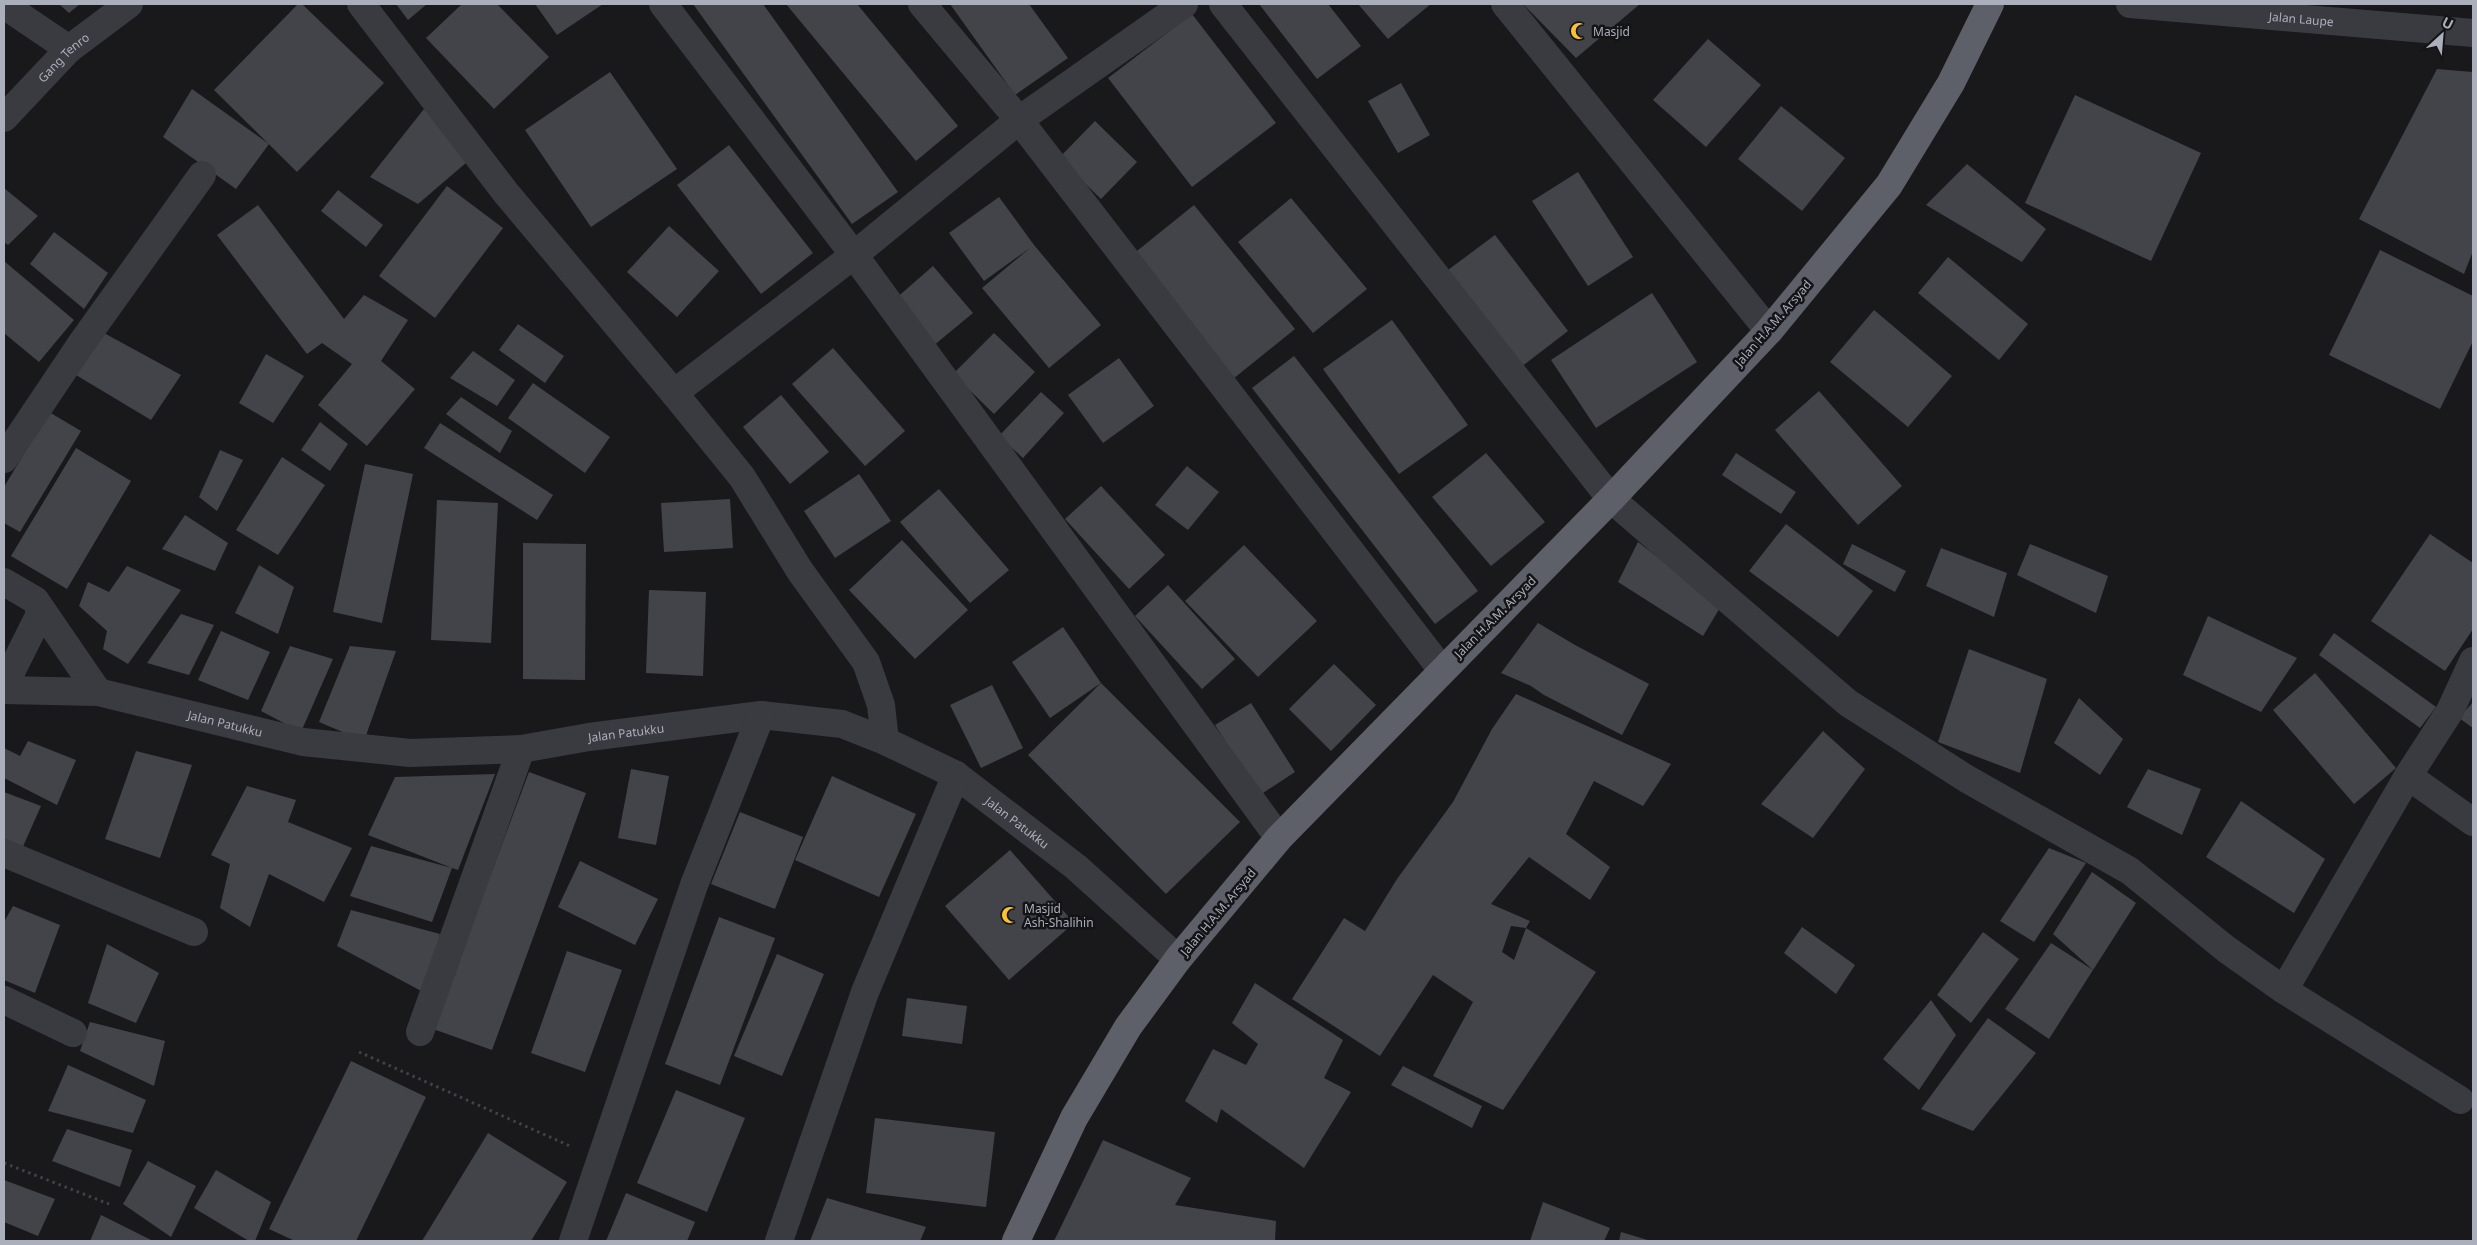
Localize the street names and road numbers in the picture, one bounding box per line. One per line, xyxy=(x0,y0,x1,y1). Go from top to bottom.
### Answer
street label: Jalan Laupe xyxy=(2267,7,2335,30)
street label: Gang Tenro xyxy=(34,28,92,86)
street label: Jalan H.A.M. Arsyad xyxy=(1730,276,1815,371)
street label: Jalan H.A.M. Arsyad xyxy=(1450,572,1540,662)
street label: Jalan Patukku xyxy=(185,705,264,740)
street label: Jalan Patukku xyxy=(586,719,665,746)
street label: Jalan Patukku xyxy=(981,791,1053,852)
street label: Jalan H.A.M. Arsyad xyxy=(1176,865,1260,960)

